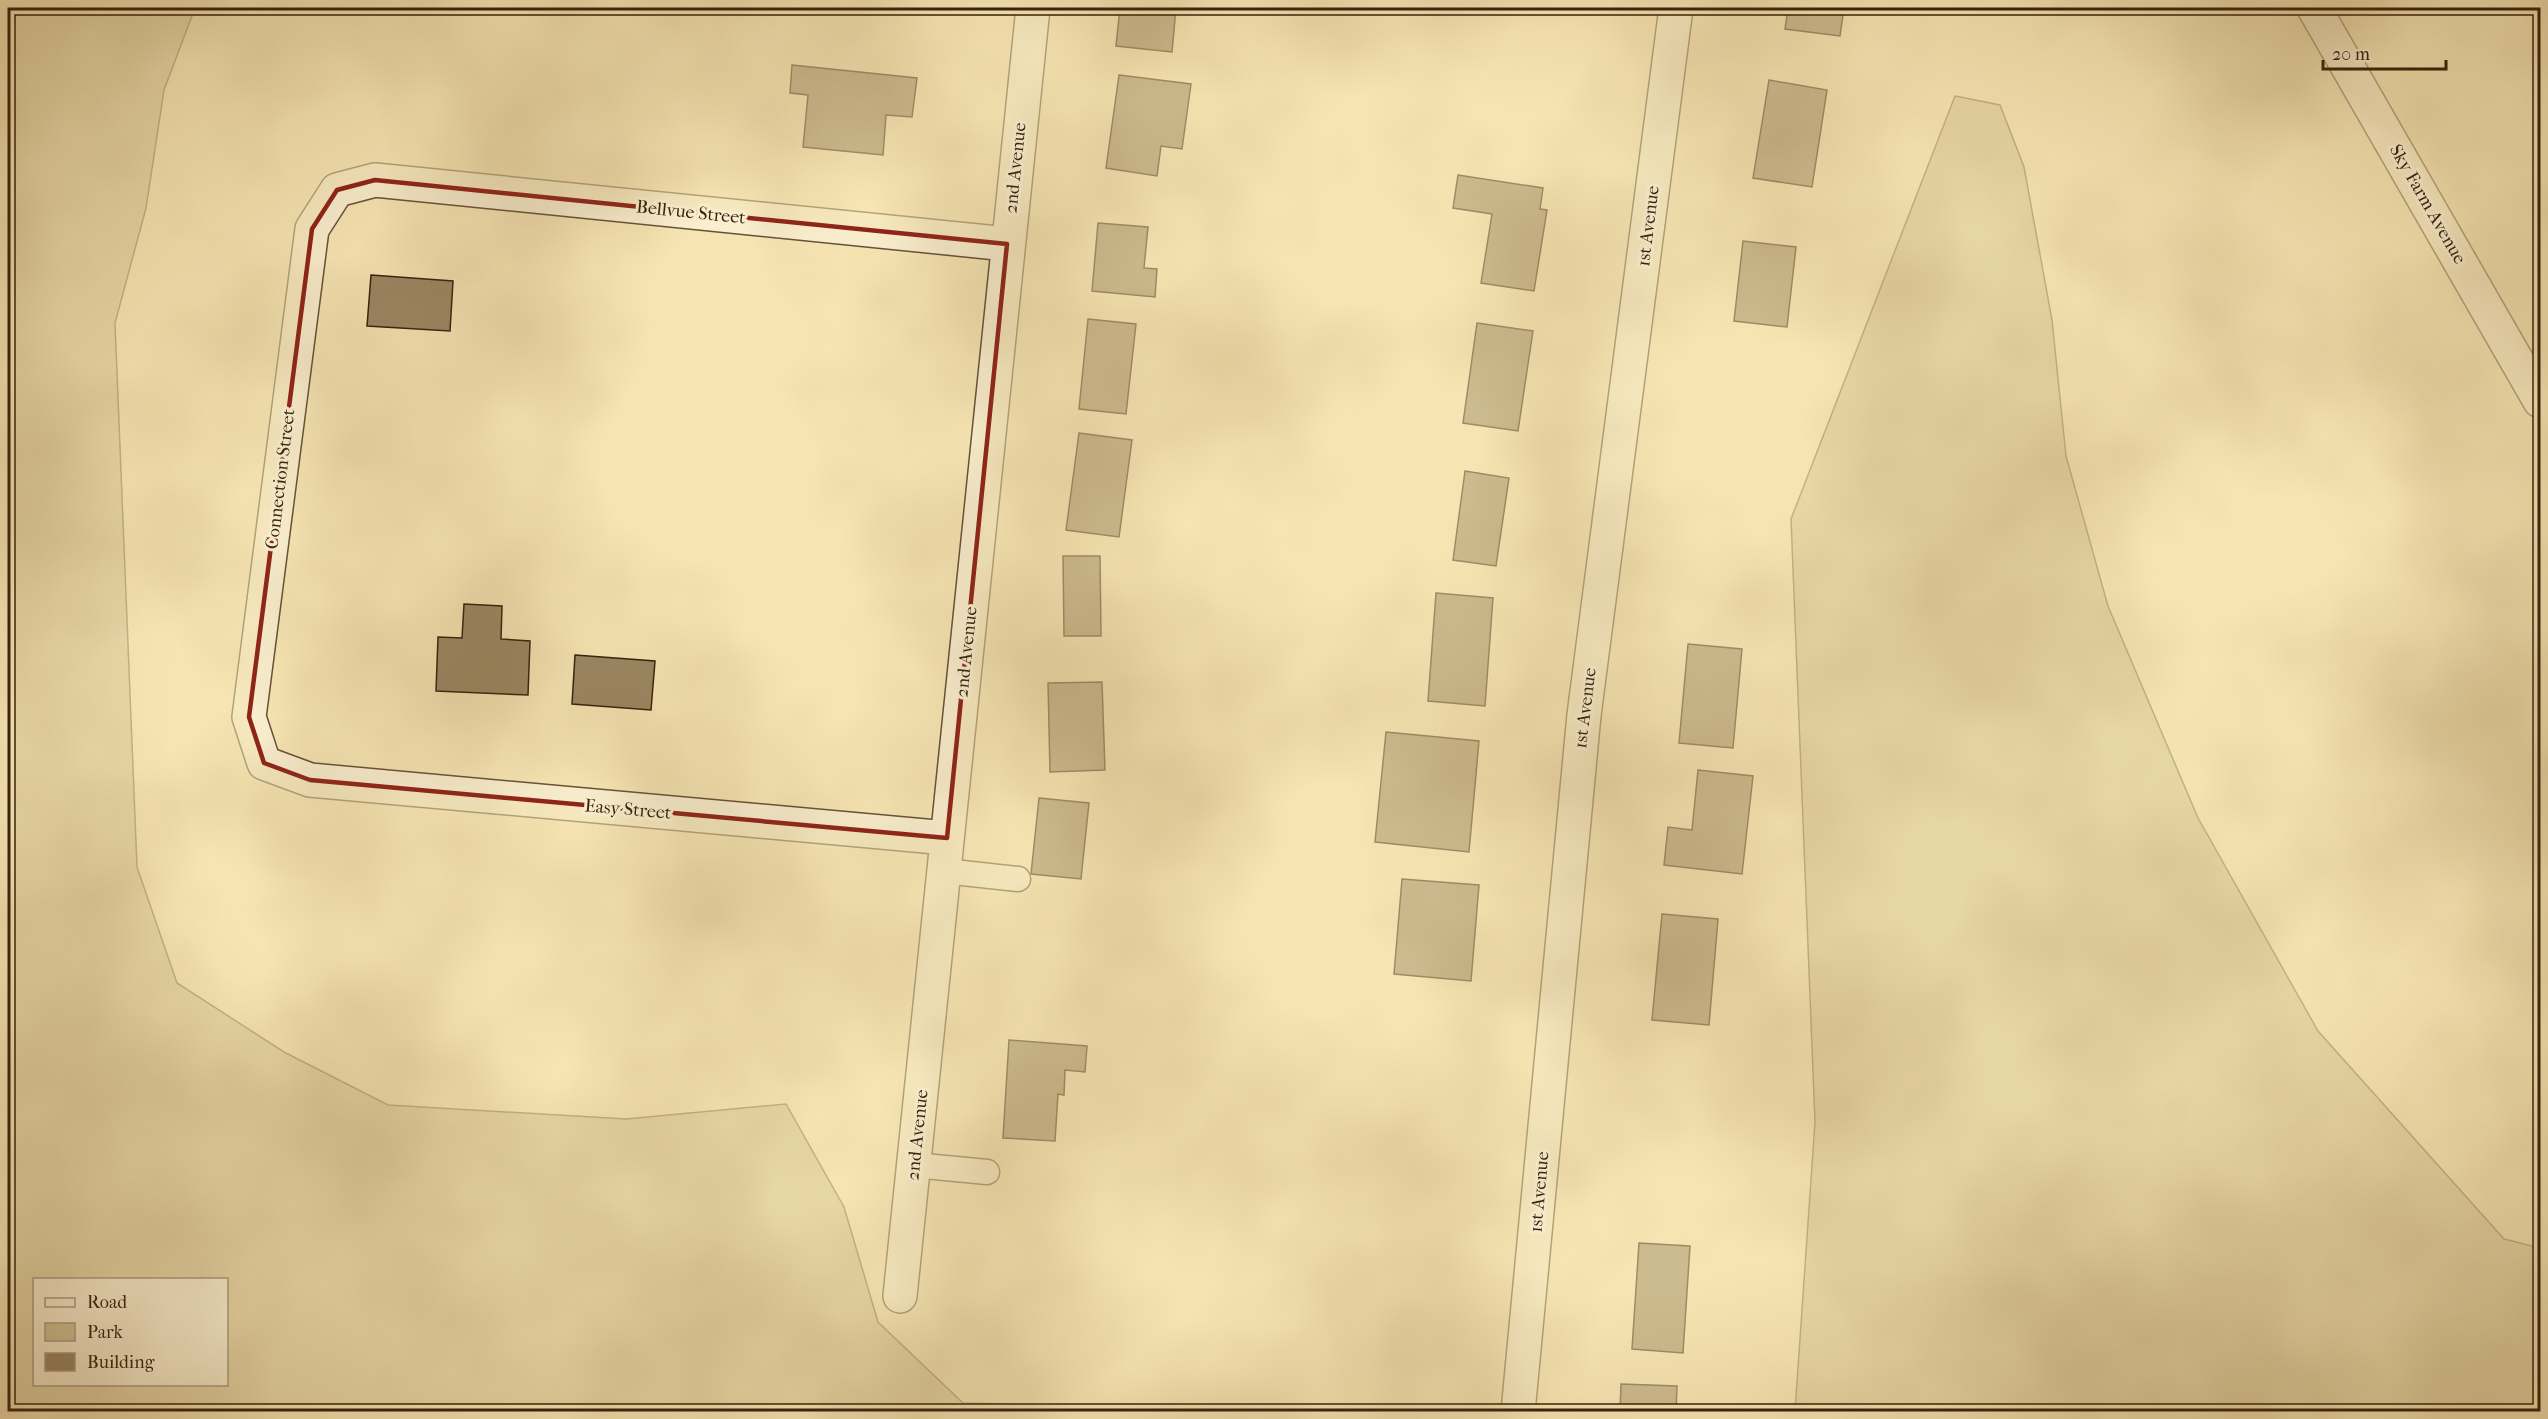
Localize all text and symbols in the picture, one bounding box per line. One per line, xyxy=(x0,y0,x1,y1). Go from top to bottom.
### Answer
scale bar xyxy=(2323,33,2446,71)
text: 20 m xyxy=(2332,44,2370,65)
street label: 2nd Avenue xyxy=(1000,121,1031,215)
street label: Sky Farm Avenue xyxy=(2385,141,2470,268)
street label: 1st Avenue xyxy=(1633,184,1664,268)
street label: Bellvue Street xyxy=(635,196,747,229)
street label: Connection Street xyxy=(261,407,300,550)
street label: 2nd Avenue xyxy=(951,605,982,699)
street label: 1st Avenue xyxy=(1570,666,1601,750)
street label: Easy Street xyxy=(584,795,673,824)
street label: 2nd Avenue xyxy=(902,1088,933,1182)
street label: 1st Avenue xyxy=(1525,1150,1554,1234)
legend xyxy=(33,1278,228,1386)
text: Road xyxy=(87,1292,127,1313)
text: Park xyxy=(87,1322,124,1343)
text: Building xyxy=(87,1352,155,1373)

